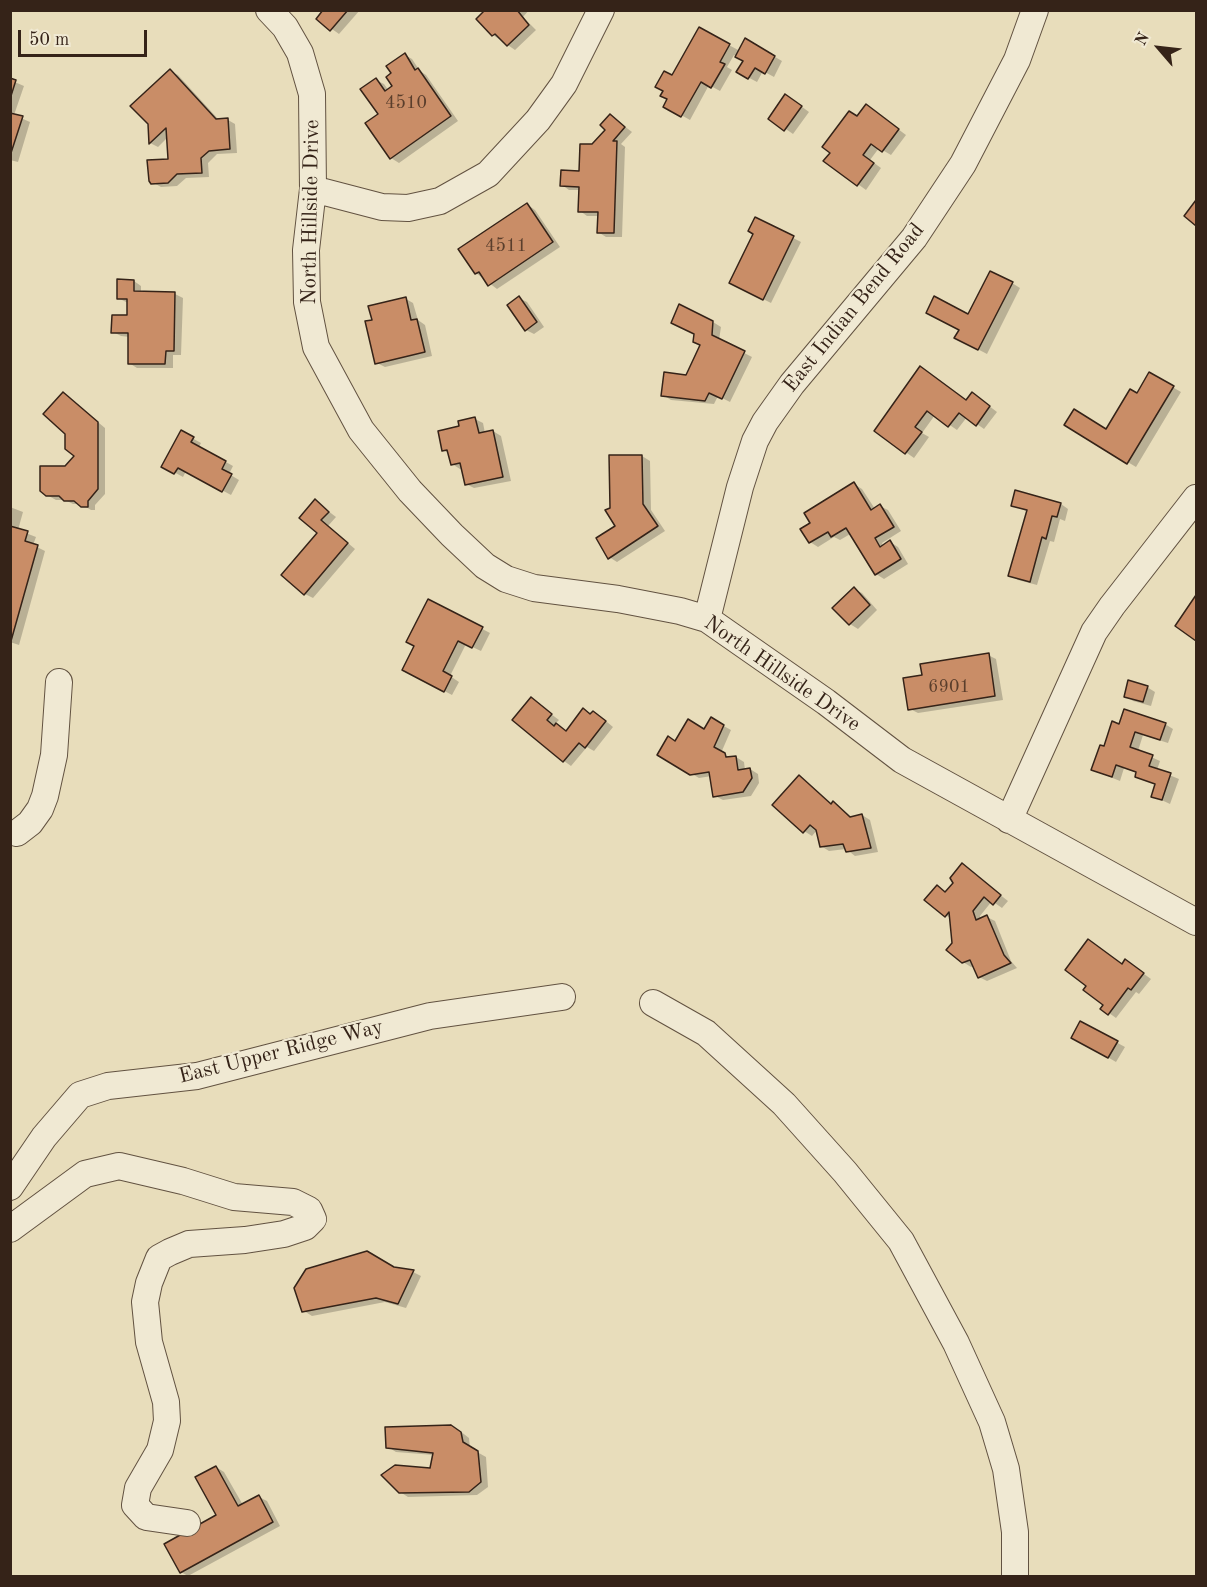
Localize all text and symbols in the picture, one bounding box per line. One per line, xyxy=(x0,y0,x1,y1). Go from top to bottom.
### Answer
scale bar xyxy=(21,18,150,56)
north arrow xyxy=(1129,18,1189,78)
text: N xyxy=(1133,30,1153,49)
text: 50 m xyxy=(29,31,69,49)
house number: 4510 xyxy=(385,92,427,114)
street label: North Hillside Drive xyxy=(297,119,325,305)
street label: East Indian Bend Road xyxy=(778,218,930,398)
house number: 4511 xyxy=(485,235,527,257)
street label: North Hillside Drive xyxy=(699,611,865,737)
house number: 6901 xyxy=(928,676,970,698)
street label: East Upper Ridge Way xyxy=(176,1014,386,1090)

